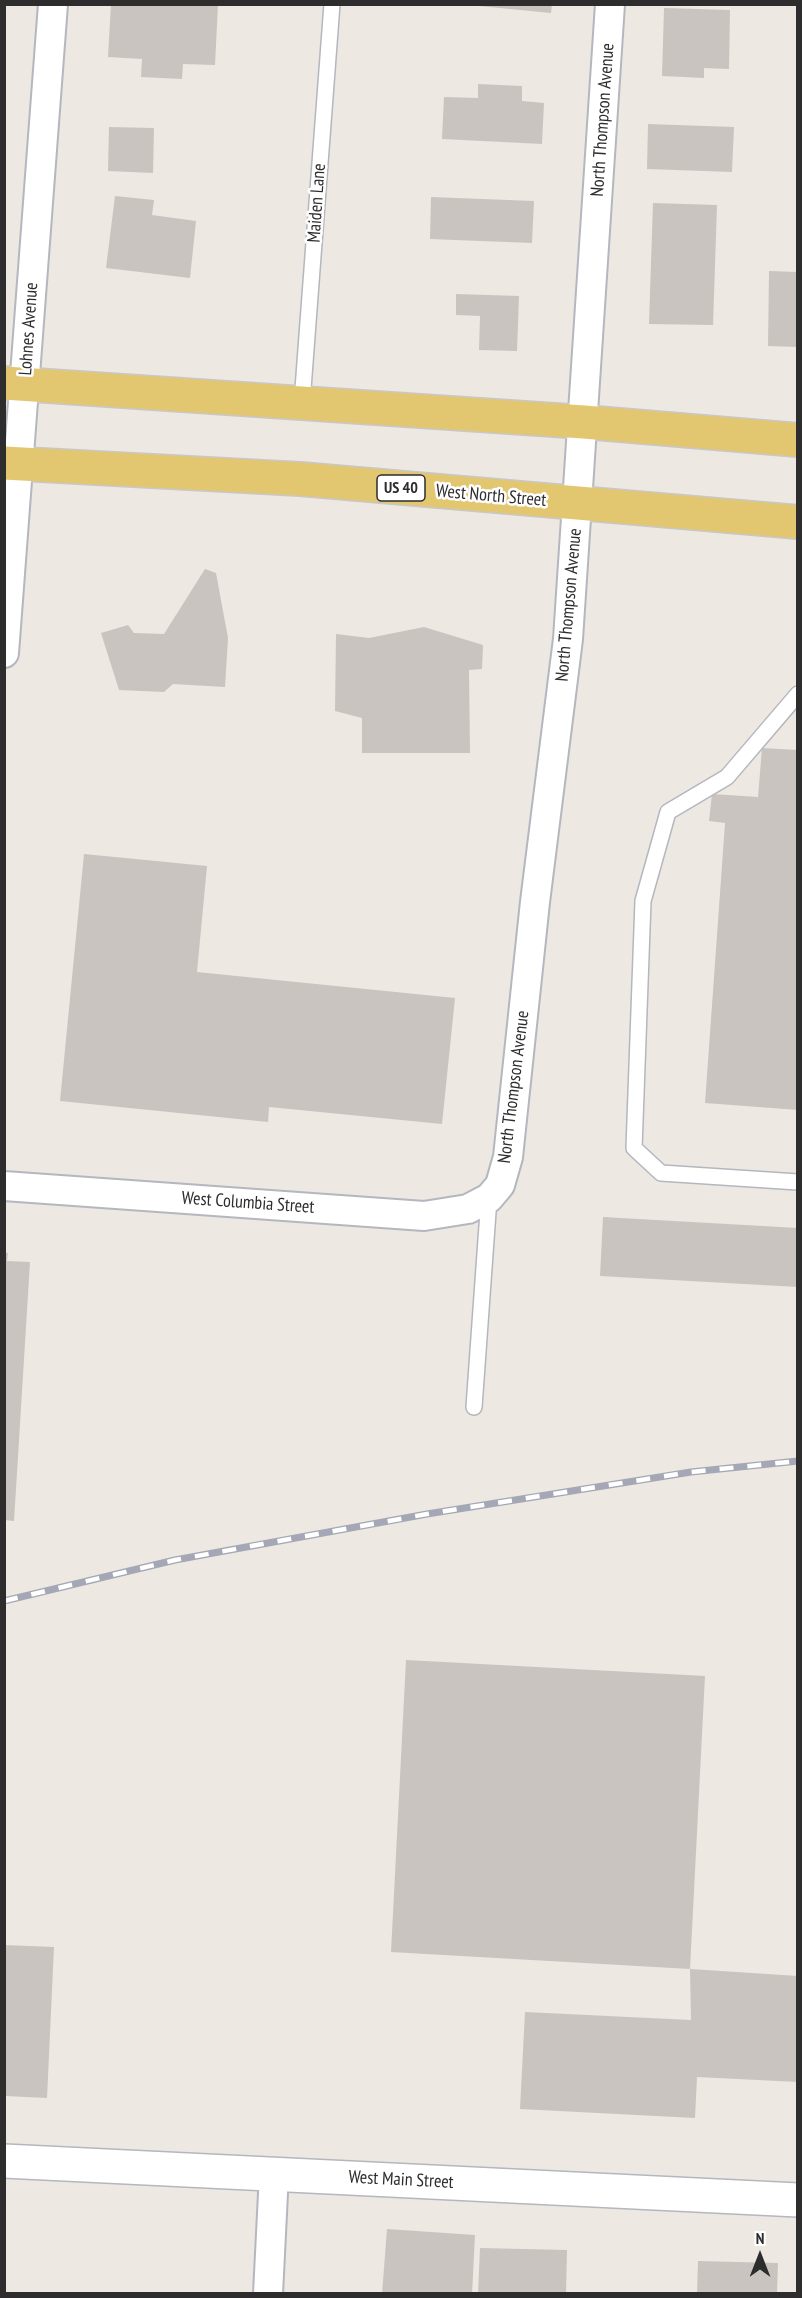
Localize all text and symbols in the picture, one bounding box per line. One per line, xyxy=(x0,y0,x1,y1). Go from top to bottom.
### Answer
street label: North Thompson Avenue xyxy=(587,42,619,198)
street label: Maiden Lane xyxy=(303,163,331,243)
street label: Lohnes Avenue xyxy=(15,282,43,376)
road number: US 40 xyxy=(377,475,425,501)
street label: West North Street xyxy=(435,480,547,512)
street label: North Thompson Avenue xyxy=(552,527,586,683)
street label: North Thompson Avenue xyxy=(494,1009,534,1165)
street label: West Columbia Street xyxy=(181,1188,315,1218)
street label: West Main Street xyxy=(348,2166,454,2194)
north arrow xyxy=(730,2226,790,2286)
text: N xyxy=(756,2228,764,2248)

